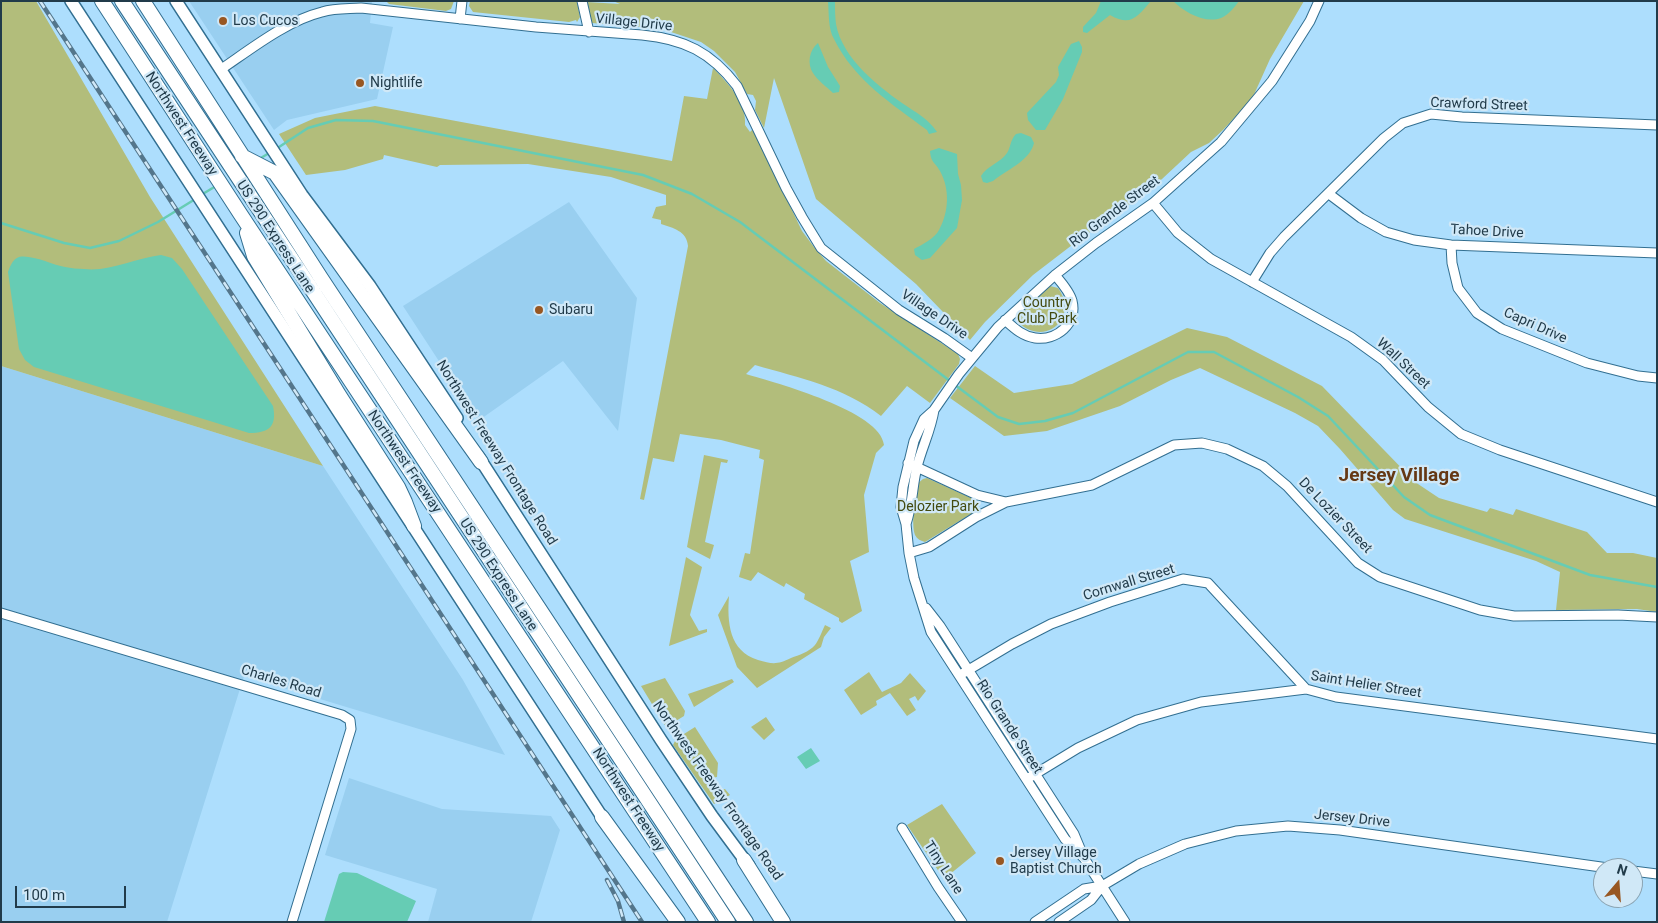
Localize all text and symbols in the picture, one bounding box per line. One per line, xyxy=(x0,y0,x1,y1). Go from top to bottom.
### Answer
street label: Village Drive xyxy=(595,11,673,35)
place label: Los Cucos xyxy=(233,13,299,29)
marker: Los Cucos xyxy=(217,15,229,27)
street label: Northwest Freeway xyxy=(141,69,221,179)
place label: Nightlife xyxy=(370,75,422,91)
marker: Nightlife xyxy=(354,77,366,89)
street label: Crawford Street xyxy=(1430,95,1528,115)
street label: Rio Grande Street xyxy=(1067,173,1163,251)
street label: US 290 Express Lane xyxy=(232,178,318,296)
street label: Tahoe Drive xyxy=(1450,222,1524,242)
street label: Village Drive xyxy=(897,287,971,343)
park label: Country Club Park xyxy=(1017,295,1077,328)
place label: Subaru xyxy=(549,302,593,318)
marker: Subaru xyxy=(533,304,545,316)
street label: Capri Drive xyxy=(1501,305,1569,347)
street label: Wall Street xyxy=(1373,335,1433,393)
street label: Northwest Freeway Frontage Road xyxy=(432,358,560,548)
street label: Northwest Freeway xyxy=(363,407,445,517)
district label: Jersey Village xyxy=(1339,465,1459,487)
street label: De Lozier Street xyxy=(1295,475,1375,557)
park label: Delozier Park xyxy=(897,499,979,515)
street label: US 290 Express Lane xyxy=(455,516,541,634)
street label: Cornwall Street xyxy=(1081,561,1177,605)
street label: Charles Road xyxy=(239,662,323,702)
street label: Saint Helier Street xyxy=(1309,668,1423,702)
street label: Rio Grande Street xyxy=(972,677,1046,777)
street label: Northwest Freeway Frontage Road xyxy=(649,698,785,884)
street label: Northwest Freeway xyxy=(588,745,668,855)
street label: Jersey Drive xyxy=(1313,807,1391,831)
street label: Tiny Lane xyxy=(920,838,966,898)
place label: Jersey Village Baptist Church xyxy=(1010,845,1102,878)
marker: Jersey Village Baptist Church xyxy=(994,855,1006,867)
north arrow xyxy=(1593,858,1643,908)
text: N xyxy=(1615,861,1629,879)
scale bar xyxy=(18,876,129,908)
text: 100 m xyxy=(23,886,65,904)

